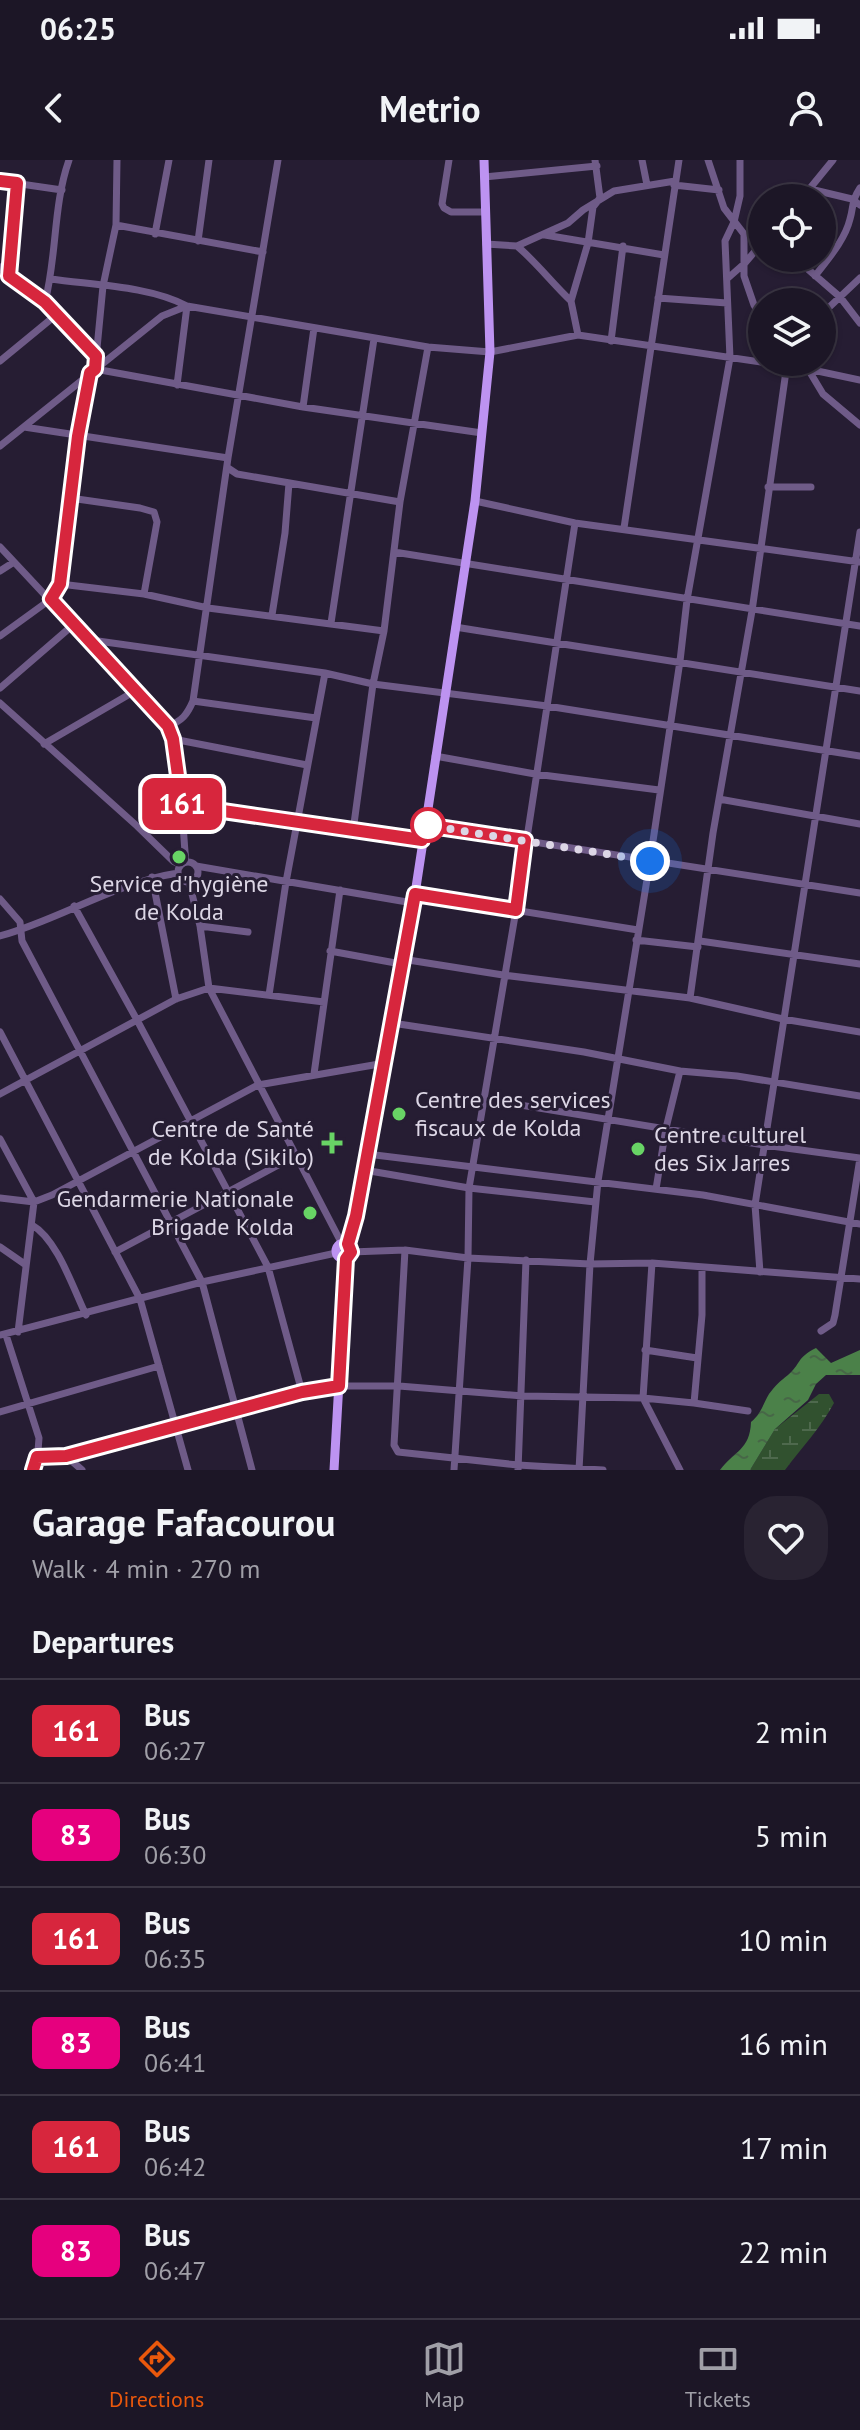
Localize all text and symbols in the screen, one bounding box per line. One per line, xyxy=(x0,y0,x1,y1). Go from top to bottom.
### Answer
text: 06:25 xyxy=(40,9,116,48)
text: Metrio xyxy=(379,85,481,132)
icon: back xyxy=(32,86,76,130)
icon: person xyxy=(784,86,828,130)
map controls xyxy=(748,184,836,376)
button: locate xyxy=(748,184,836,272)
button: layers xyxy=(748,288,836,376)
line badge: 161 xyxy=(136,778,228,830)
text: 161 xyxy=(158,785,206,822)
unlabelled marker xyxy=(411,808,445,842)
your location xyxy=(630,841,670,881)
marker: Service d'hygiène de Kolda xyxy=(170,848,188,866)
place label: Service d'hygiène de Kolda xyxy=(90,868,269,927)
place label: Centre des services fiscaux de Kolda xyxy=(415,1084,611,1143)
marker: Centre des services fiscaux de Kolda xyxy=(390,1105,408,1123)
place label: Centre de Santé de Kolda (Sikilo) xyxy=(148,1113,314,1172)
place label: Centre culturel des Six Jarres xyxy=(654,1119,806,1178)
marker: Centre de Santé de Kolda (Sikilo) xyxy=(321,1132,343,1154)
marker: Centre culturel des Six Jarres xyxy=(629,1140,647,1158)
place label: Gendarmerie Nationale Brigade Kolda xyxy=(56,1183,294,1242)
marker: Gendarmerie Nationale Brigade Kolda xyxy=(301,1204,319,1222)
button: heart xyxy=(744,1496,828,1580)
text: Garage Fafacourou xyxy=(32,1497,336,1546)
text: Walk · 4 min · 270 m xyxy=(32,1552,260,1585)
text: Departures xyxy=(32,1622,174,1661)
text: Bus xyxy=(144,1695,191,1734)
text: 161 xyxy=(52,1712,100,1749)
text: 2 min xyxy=(755,1712,828,1751)
text: 06:27 xyxy=(144,1734,206,1767)
text: Bus xyxy=(144,1799,191,1838)
text: 83 xyxy=(60,1816,92,1853)
text: 5 min xyxy=(755,1816,828,1855)
text: 06:30 xyxy=(144,1838,206,1871)
text: Bus xyxy=(144,1903,191,1942)
text: 161 xyxy=(52,1920,100,1957)
text: 10 min xyxy=(738,1920,828,1959)
text: 06:35 xyxy=(144,1942,206,1975)
text: Bus xyxy=(144,2007,191,2046)
text: 83 xyxy=(60,2024,92,2061)
text: 16 min xyxy=(738,2024,828,2063)
text: 06:41 xyxy=(144,2046,206,2079)
text: Bus xyxy=(144,2111,191,2150)
text: 161 xyxy=(52,2128,100,2165)
text: 17 min xyxy=(740,2128,828,2167)
text: 06:42 xyxy=(144,2150,206,2183)
text: Bus xyxy=(144,2215,191,2254)
text: 83 xyxy=(60,2232,92,2269)
text: 22 min xyxy=(738,2232,828,2271)
text: 06:47 xyxy=(144,2254,206,2287)
tab: Directions xyxy=(109,2337,204,2413)
tab: Map xyxy=(422,2337,466,2413)
tab: Tickets xyxy=(685,2337,751,2413)

